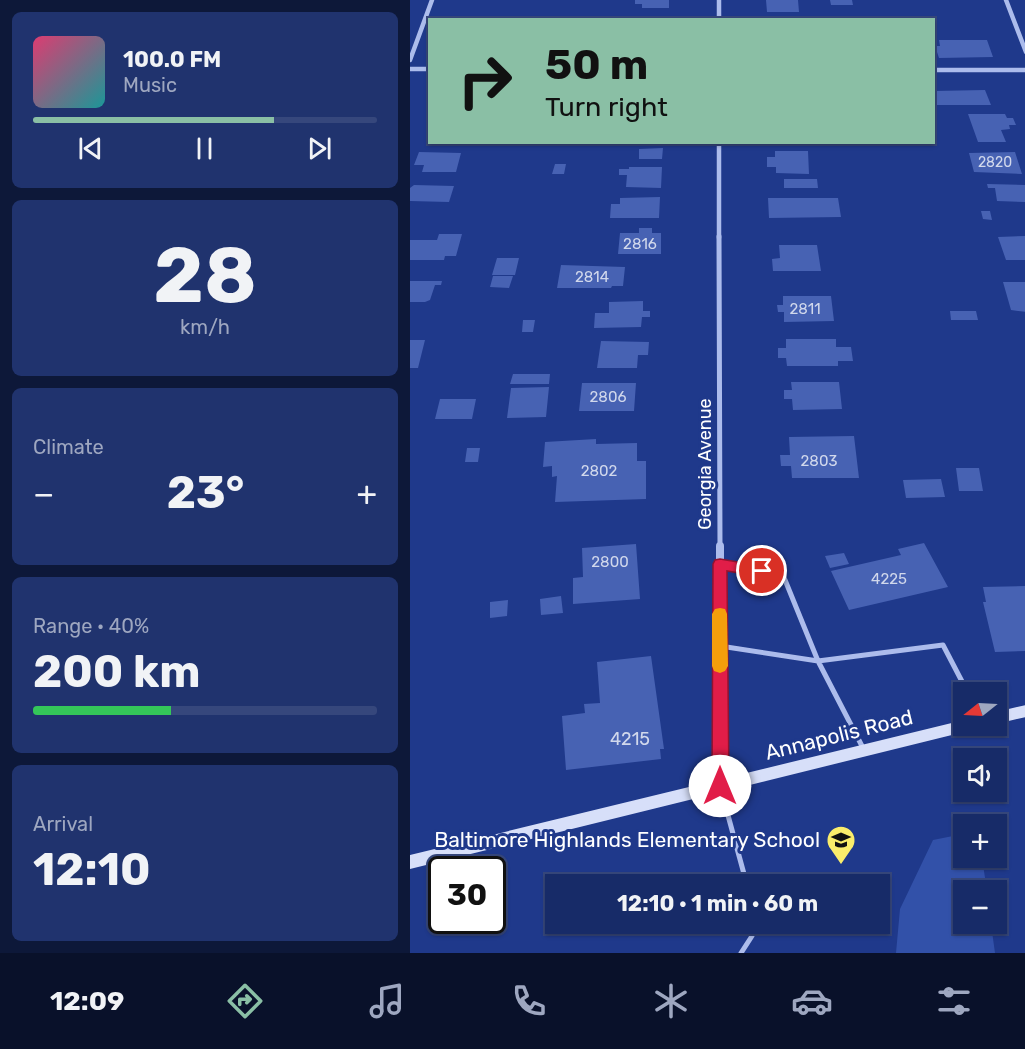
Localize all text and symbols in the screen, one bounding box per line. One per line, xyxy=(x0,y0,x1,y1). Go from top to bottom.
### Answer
text: 50 m xyxy=(545,40,648,90)
icon: right xyxy=(446,42,524,120)
text: 100.0 FM xyxy=(123,46,221,73)
text: Music xyxy=(123,73,177,97)
text: Turn right xyxy=(545,91,668,123)
icon: previous xyxy=(74,132,107,165)
icon: pause xyxy=(188,132,221,165)
icon: next xyxy=(303,132,336,165)
house number: 2820 xyxy=(978,154,1012,171)
text: 28 xyxy=(153,229,257,322)
house number: 2816 xyxy=(623,235,657,253)
house number: 2814 xyxy=(575,268,609,286)
house number: 2811 xyxy=(789,300,821,318)
text: km/h xyxy=(180,315,230,339)
house number: 2806 xyxy=(590,388,626,406)
street label: Georgia Avenue xyxy=(694,398,716,530)
text: Climate xyxy=(33,435,104,459)
house number: 2803 xyxy=(801,452,837,470)
house number: 2802 xyxy=(581,462,618,480)
text: 23° xyxy=(167,466,244,519)
text: − xyxy=(33,474,54,513)
text: + xyxy=(356,474,377,513)
pin xyxy=(736,545,787,596)
house number: 2800 xyxy=(591,553,629,571)
icon: arrive xyxy=(745,554,778,587)
house number: 4225 xyxy=(871,570,907,588)
text: Range · 40% xyxy=(33,614,149,638)
text: 200 km xyxy=(33,645,201,698)
north arrow xyxy=(953,682,1007,736)
map controls xyxy=(953,682,1007,934)
street label: Annapolis Road xyxy=(762,704,915,765)
house number: 4215 xyxy=(610,728,650,750)
button: sound xyxy=(953,748,1007,802)
position arrow xyxy=(688,754,752,818)
text: Arrival xyxy=(33,812,93,836)
button: + xyxy=(953,814,1007,868)
school or university icon: Baltimore Highlands Elementary School xyxy=(825,824,857,866)
place label: Baltimore Highlands Elementary School xyxy=(434,827,820,852)
text: 12:10 xyxy=(33,843,151,896)
speed limit sign: 30 xyxy=(428,856,506,934)
button: − xyxy=(953,880,1007,934)
text: 12:10 · 1 min · 60 m xyxy=(617,890,818,917)
icon: directions xyxy=(224,980,266,1022)
icon: music xyxy=(366,980,408,1022)
icon: phone xyxy=(508,980,550,1022)
icon: climate xyxy=(650,980,692,1022)
icon: car xyxy=(791,980,833,1022)
icon: filters xyxy=(933,980,975,1022)
text: 12:09 xyxy=(50,985,124,1017)

